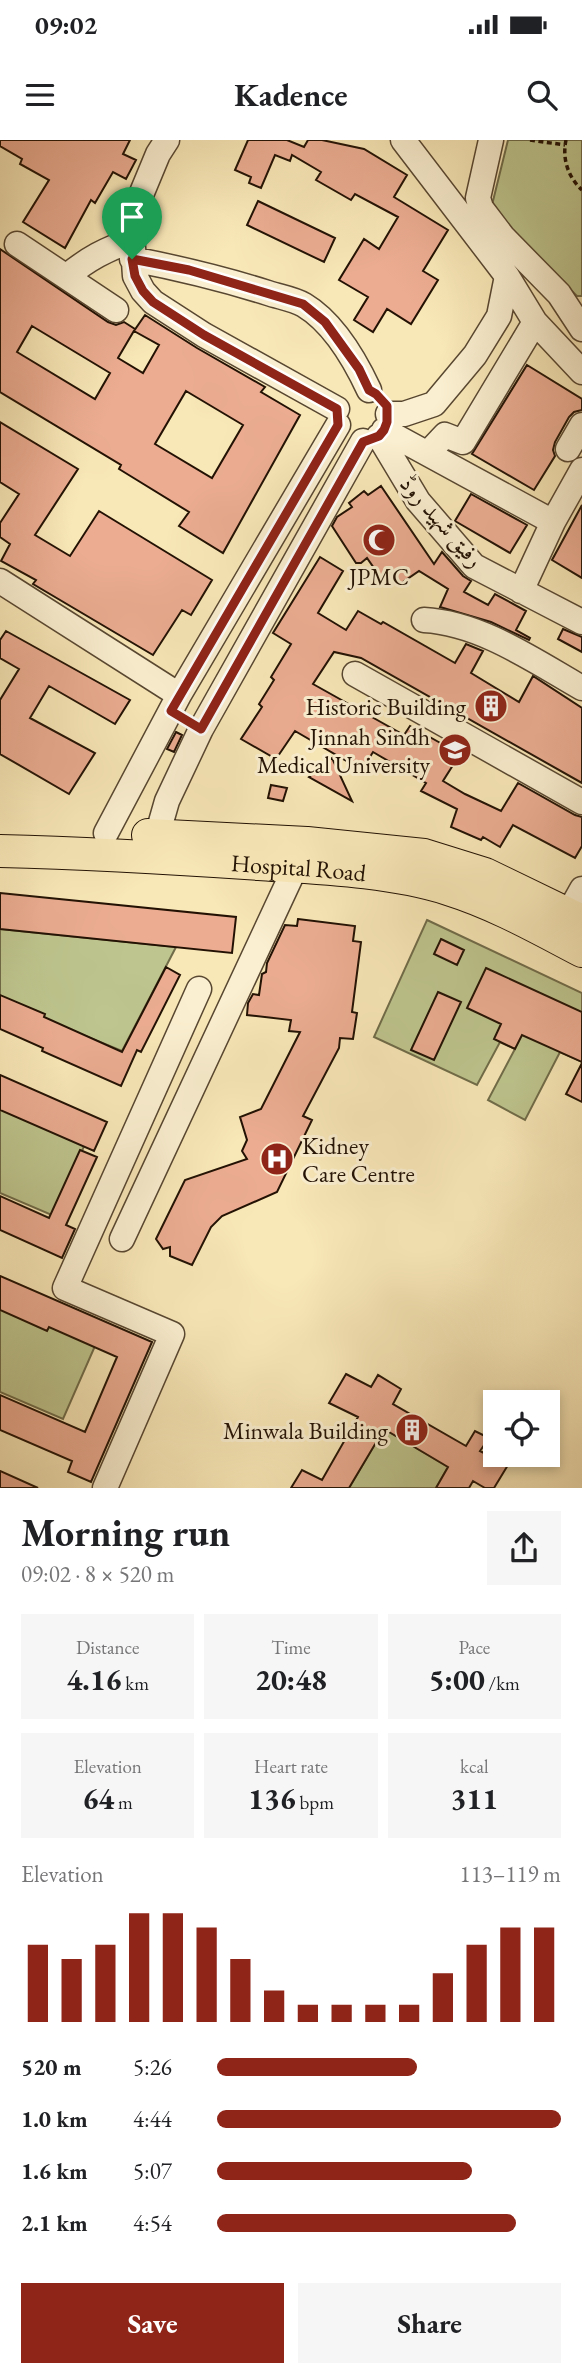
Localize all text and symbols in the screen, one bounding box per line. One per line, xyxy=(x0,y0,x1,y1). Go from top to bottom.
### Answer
text: 09:02 xyxy=(35,8,97,42)
text: Kadence xyxy=(234,74,348,116)
icon: menu xyxy=(21,76,59,114)
icon: search xyxy=(523,76,561,114)
pin xyxy=(102,187,162,259)
icon: arrive xyxy=(113,198,151,236)
street label: رفیق شہید روڈ xyxy=(393,468,491,574)
mosque icon: JPMC xyxy=(360,521,398,559)
place label: JPMC xyxy=(347,561,409,592)
building icon: Historic Building xyxy=(472,687,510,725)
place label: Historic Building xyxy=(306,691,467,722)
place label: Jinnah Sindh Medical University xyxy=(257,721,430,780)
school or university icon: Jinnah Sindh Medical University xyxy=(436,731,474,769)
street label: Hospital Road xyxy=(230,847,369,888)
place label: Kidney Care Centre xyxy=(302,1130,415,1189)
hospital icon: Kidney Care Centre xyxy=(258,1140,296,1178)
map controls xyxy=(483,1390,560,1467)
button: locate xyxy=(483,1390,560,1467)
building icon: Minwala Building xyxy=(393,1411,431,1449)
place label: Minwala Building xyxy=(223,1415,389,1446)
text: Morning run xyxy=(21,1508,230,1557)
button: share xyxy=(487,1511,561,1585)
text: 09:02 · 8 × 520 m xyxy=(21,1559,174,1589)
text: Distance xyxy=(76,1635,139,1660)
text: Time xyxy=(271,1635,311,1660)
text: Pace xyxy=(458,1635,490,1660)
text: 4.16 xyxy=(66,1660,121,1699)
text: 20:48 xyxy=(255,1660,327,1699)
text: 5:00 xyxy=(429,1660,485,1699)
text: km xyxy=(121,1671,149,1696)
text: /km xyxy=(485,1671,520,1696)
text: Elevation xyxy=(73,1754,142,1779)
text: Heart rate xyxy=(254,1754,328,1779)
text: kcal xyxy=(460,1754,489,1779)
text: 64 xyxy=(82,1779,114,1818)
text: 136 xyxy=(248,1779,296,1818)
text: 311 xyxy=(451,1779,498,1818)
text: m xyxy=(114,1790,133,1815)
text: bpm xyxy=(296,1790,334,1815)
text: Elevation xyxy=(21,1859,104,1889)
text: 113–119 m xyxy=(460,1859,561,1889)
text: 520 m xyxy=(21,2052,82,2082)
text: 5:26 xyxy=(133,2052,172,2082)
text: 1.0 km xyxy=(21,2104,88,2134)
text: 4:44 xyxy=(133,2104,172,2134)
text: 1.6 km xyxy=(21,2156,88,2186)
text: 5:07 xyxy=(133,2156,172,2186)
text: 2.1 km xyxy=(21,2208,88,2238)
text: 4:54 xyxy=(133,2208,172,2238)
button: Save xyxy=(21,2283,284,2363)
button: Share xyxy=(298,2283,561,2363)

